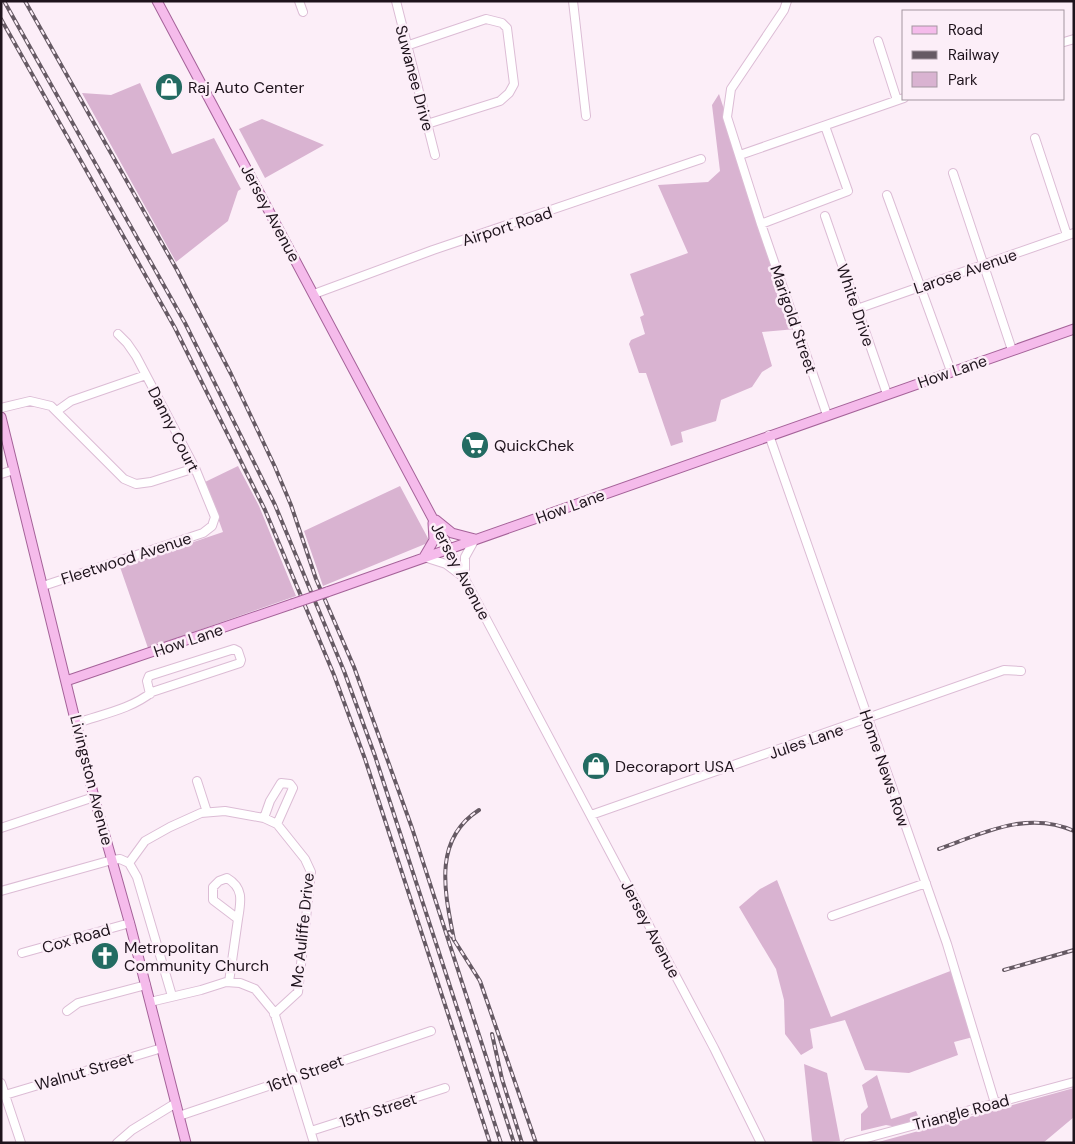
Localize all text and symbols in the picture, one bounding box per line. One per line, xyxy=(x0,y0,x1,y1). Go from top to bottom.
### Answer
legend xyxy=(902,10,1065,100)
text: Road xyxy=(948,20,983,40)
street label: Suwanee Drive xyxy=(390,23,439,133)
text: Railway xyxy=(948,45,1000,65)
text: Park xyxy=(948,70,978,90)
shop icon: Raj Auto Center xyxy=(154,72,184,102)
place label: Raj Auto Center xyxy=(188,77,304,98)
street label: Jersey Avenue xyxy=(236,161,305,266)
street label: Airport Road xyxy=(459,202,555,251)
street label: Larose Avenue xyxy=(911,244,1020,299)
street label: White Drive xyxy=(832,261,879,349)
street label: Marigold Street xyxy=(765,262,822,376)
street label: How Lane xyxy=(915,350,990,393)
street label: Danny Court xyxy=(143,383,204,476)
supermarket icon: QuickChek xyxy=(460,430,490,460)
place label: QuickChek xyxy=(494,435,574,456)
street label: How Lane xyxy=(533,484,608,529)
street label: Jersey Avenue xyxy=(426,519,495,624)
street label: Fleetwood Avenue xyxy=(58,528,194,589)
street label: How Lane xyxy=(151,619,226,662)
street label: Home News Row xyxy=(855,707,914,830)
street label: Livingston Avenue xyxy=(65,713,118,848)
street label: Jules Lane xyxy=(766,719,846,764)
shop icon: Decoraport USA xyxy=(581,751,611,781)
place label: Decoraport USA xyxy=(615,756,735,777)
street label: Mc Auliffe Drive xyxy=(286,871,319,989)
street label: Jersey Avenue xyxy=(616,877,685,982)
street label: Cox Road xyxy=(40,919,113,958)
place label: Metropolitan Community Church xyxy=(124,937,269,976)
church icon: Metropolitan Community Church xyxy=(90,941,120,971)
street label: Walnut Street xyxy=(33,1047,136,1096)
street label: 16th Street xyxy=(264,1050,346,1097)
street label: 15th Street xyxy=(337,1088,419,1133)
street label: Triangle Road xyxy=(911,1090,1012,1135)

